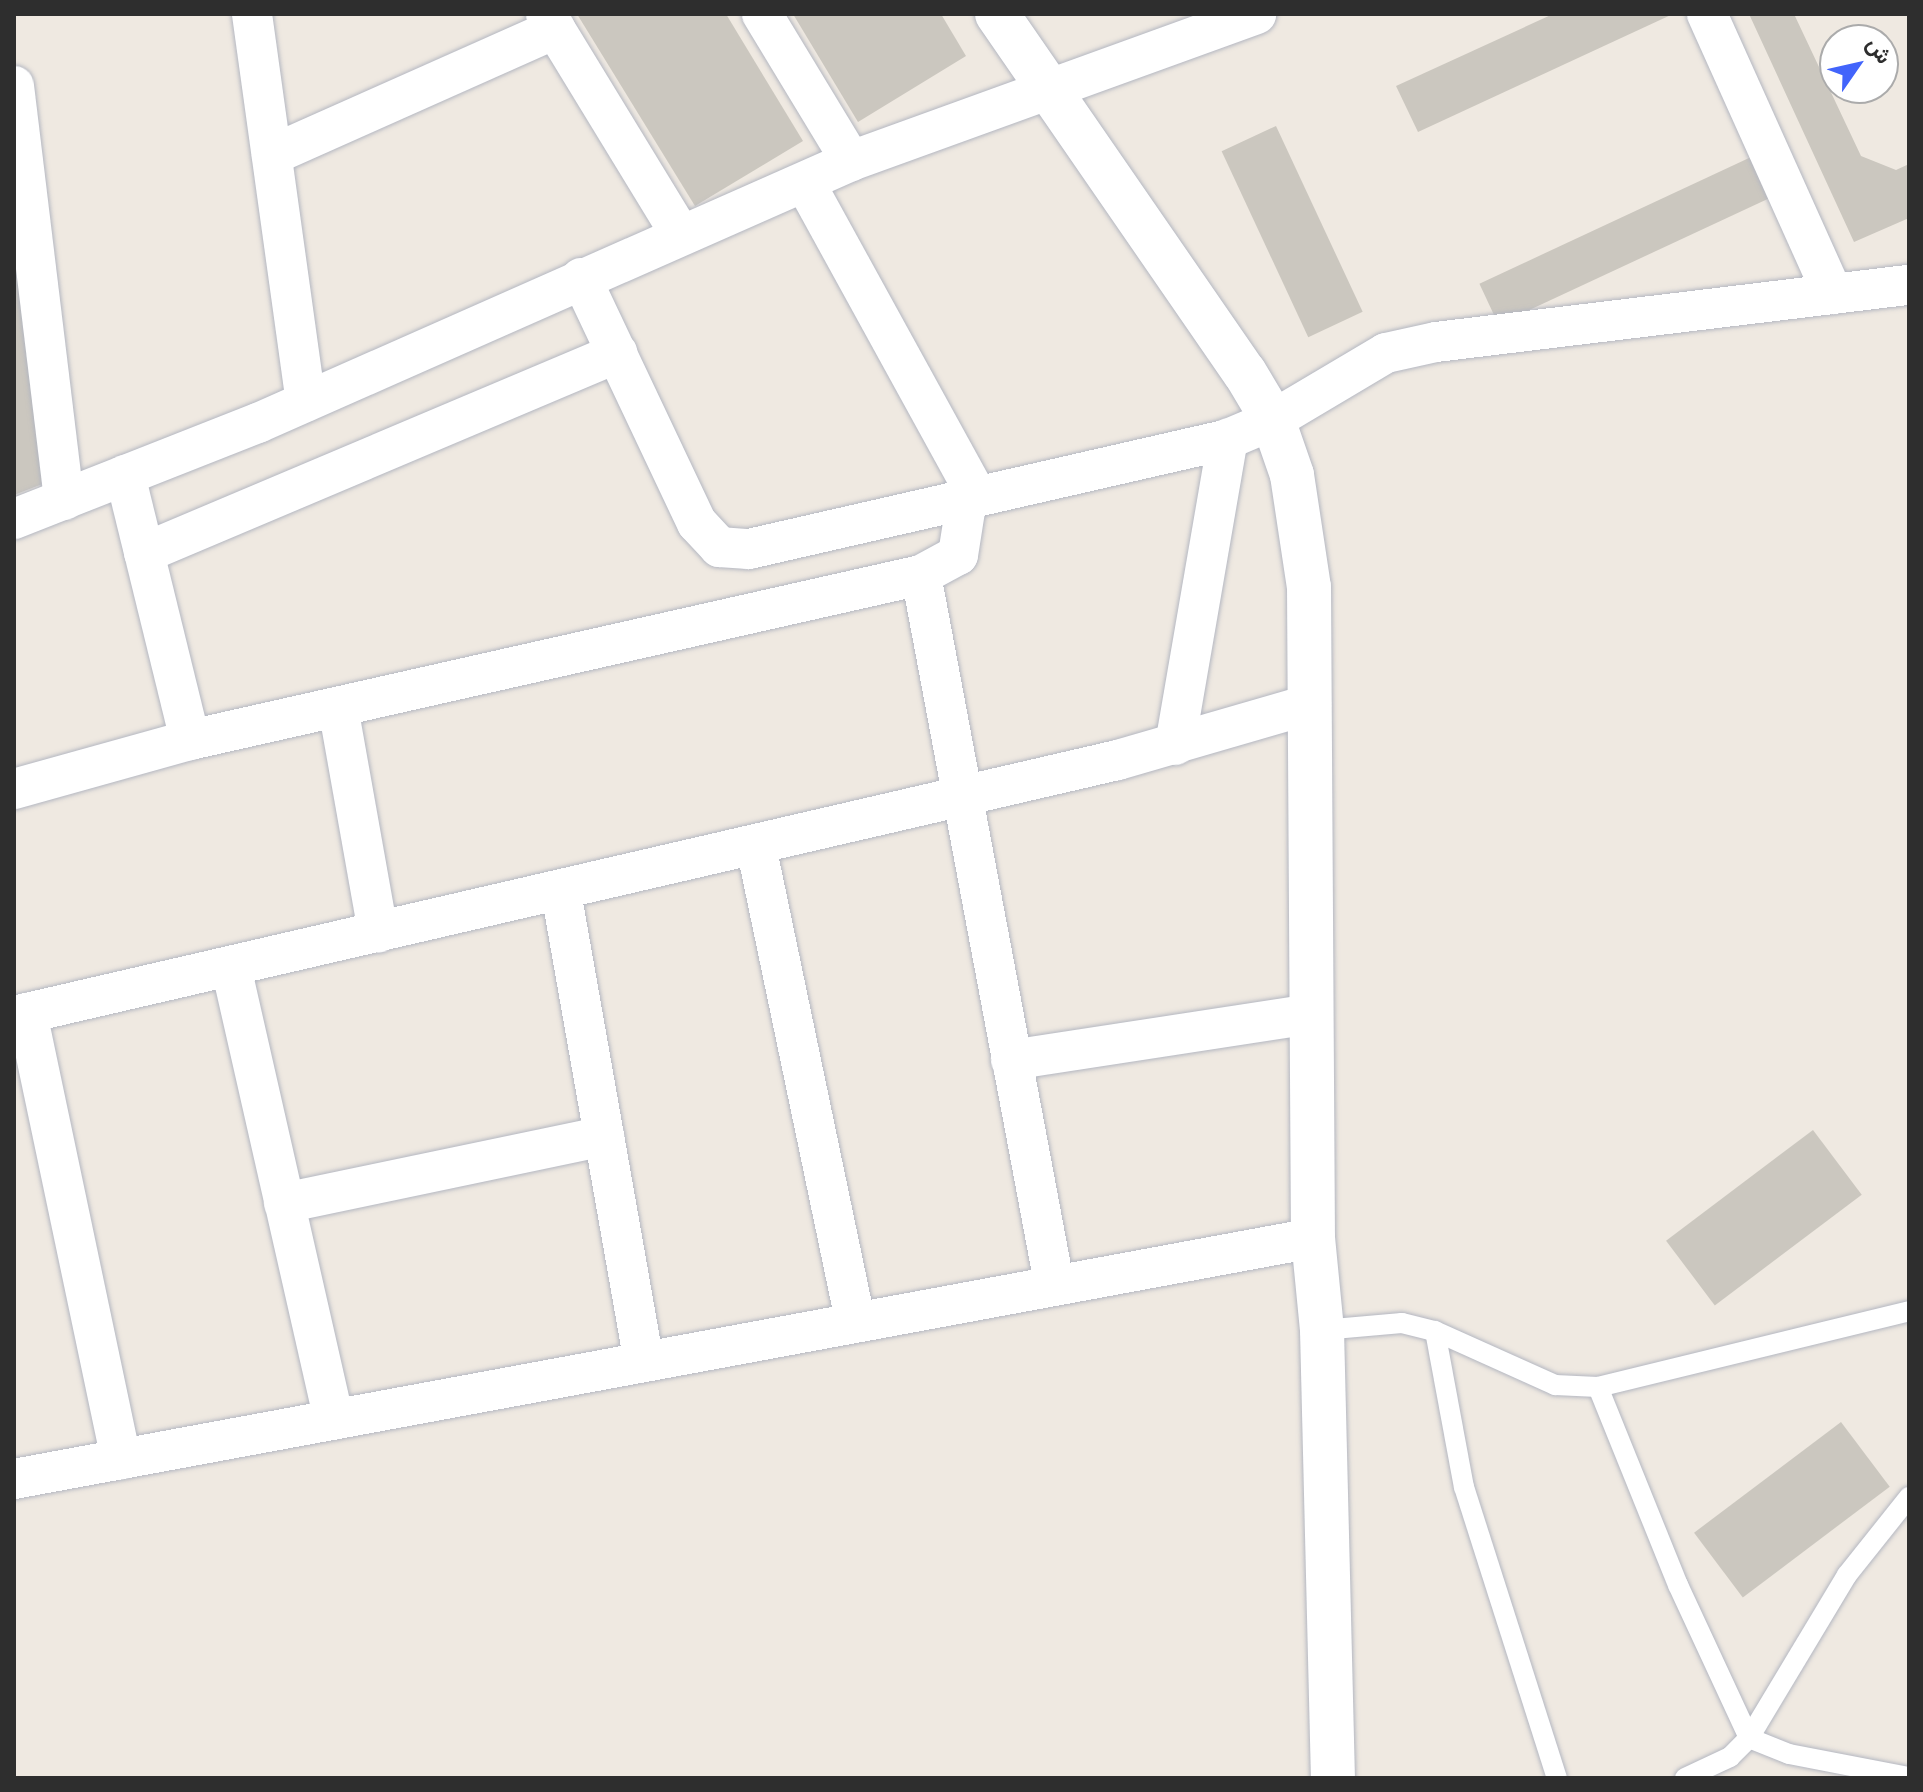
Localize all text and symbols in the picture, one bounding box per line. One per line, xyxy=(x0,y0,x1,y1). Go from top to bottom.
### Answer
north arrow xyxy=(1819,24,1899,104)
text: ش xyxy=(1859,33,1896,70)

